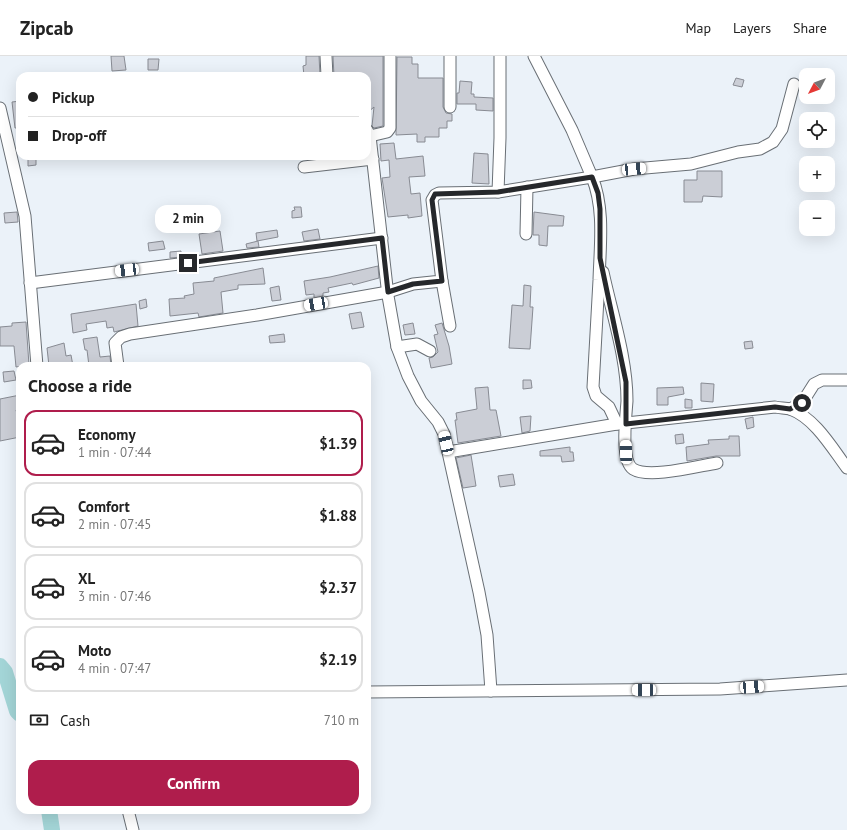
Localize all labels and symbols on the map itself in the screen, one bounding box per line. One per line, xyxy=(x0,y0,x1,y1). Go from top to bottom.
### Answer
north arrow xyxy=(799,68,835,104)
car xyxy=(622,162,646,176)
callout: 2 min xyxy=(155,205,221,233)
route end xyxy=(179,254,197,272)
car xyxy=(114,263,140,277)
car xyxy=(303,296,329,312)
route start xyxy=(793,394,811,412)
car xyxy=(437,430,455,456)
car xyxy=(620,440,632,464)
car xyxy=(740,680,764,694)
car xyxy=(632,684,656,696)

